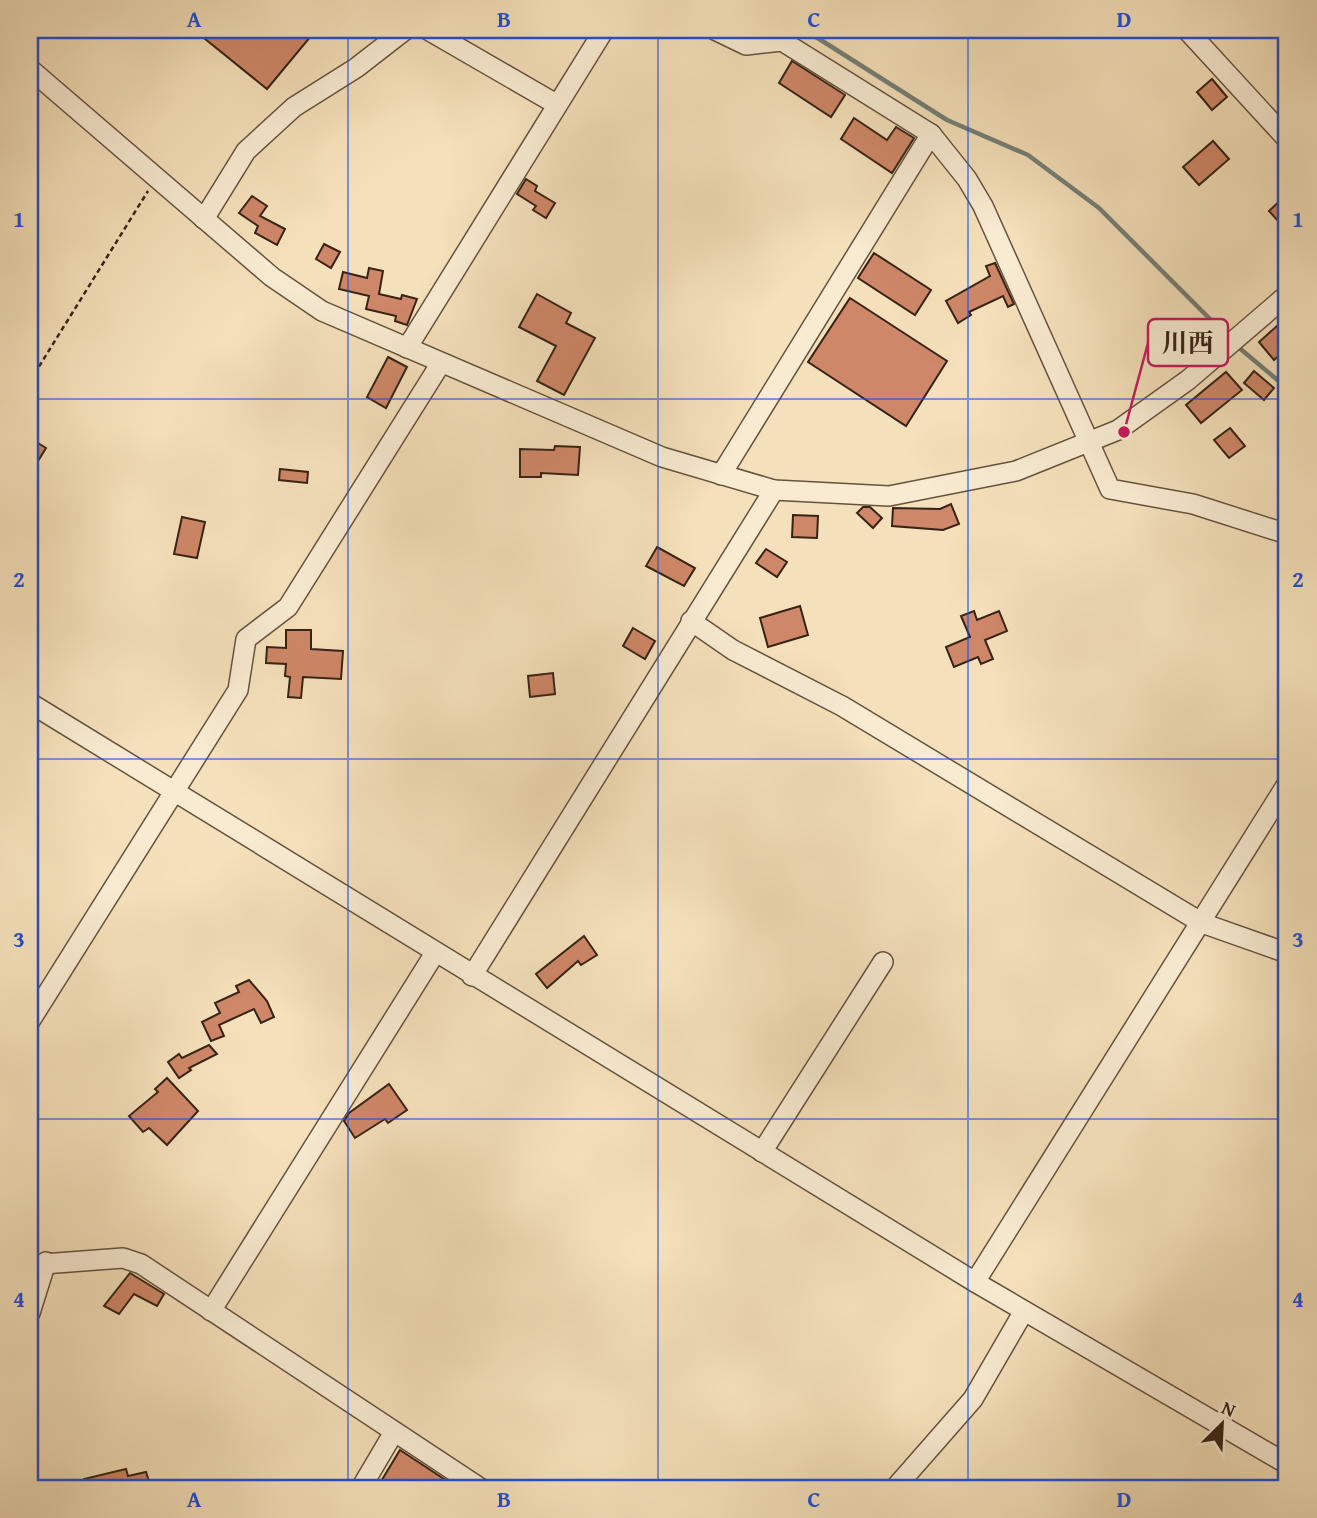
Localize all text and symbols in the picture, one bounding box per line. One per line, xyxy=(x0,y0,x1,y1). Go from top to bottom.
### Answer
text: A xyxy=(187,2,202,35)
text: B xyxy=(497,2,511,35)
text: C xyxy=(807,2,821,35)
text: D xyxy=(1117,2,1132,35)
text: 1 xyxy=(13,202,25,235)
text: 1 xyxy=(1292,202,1304,235)
callout: 川西 xyxy=(1148,319,1228,366)
text: 川西 xyxy=(1162,323,1214,362)
text: 2 xyxy=(13,562,25,595)
text: 2 xyxy=(1292,562,1304,595)
text: 3 xyxy=(13,922,25,955)
text: 3 xyxy=(1292,922,1304,955)
text: 4 xyxy=(13,1282,25,1315)
text: 4 xyxy=(1292,1282,1304,1315)
north arrow xyxy=(1188,1388,1258,1458)
text: N xyxy=(1217,1393,1241,1424)
text: A xyxy=(187,1482,202,1515)
text: B xyxy=(497,1482,511,1515)
text: C xyxy=(807,1482,821,1515)
text: D xyxy=(1117,1482,1132,1515)

